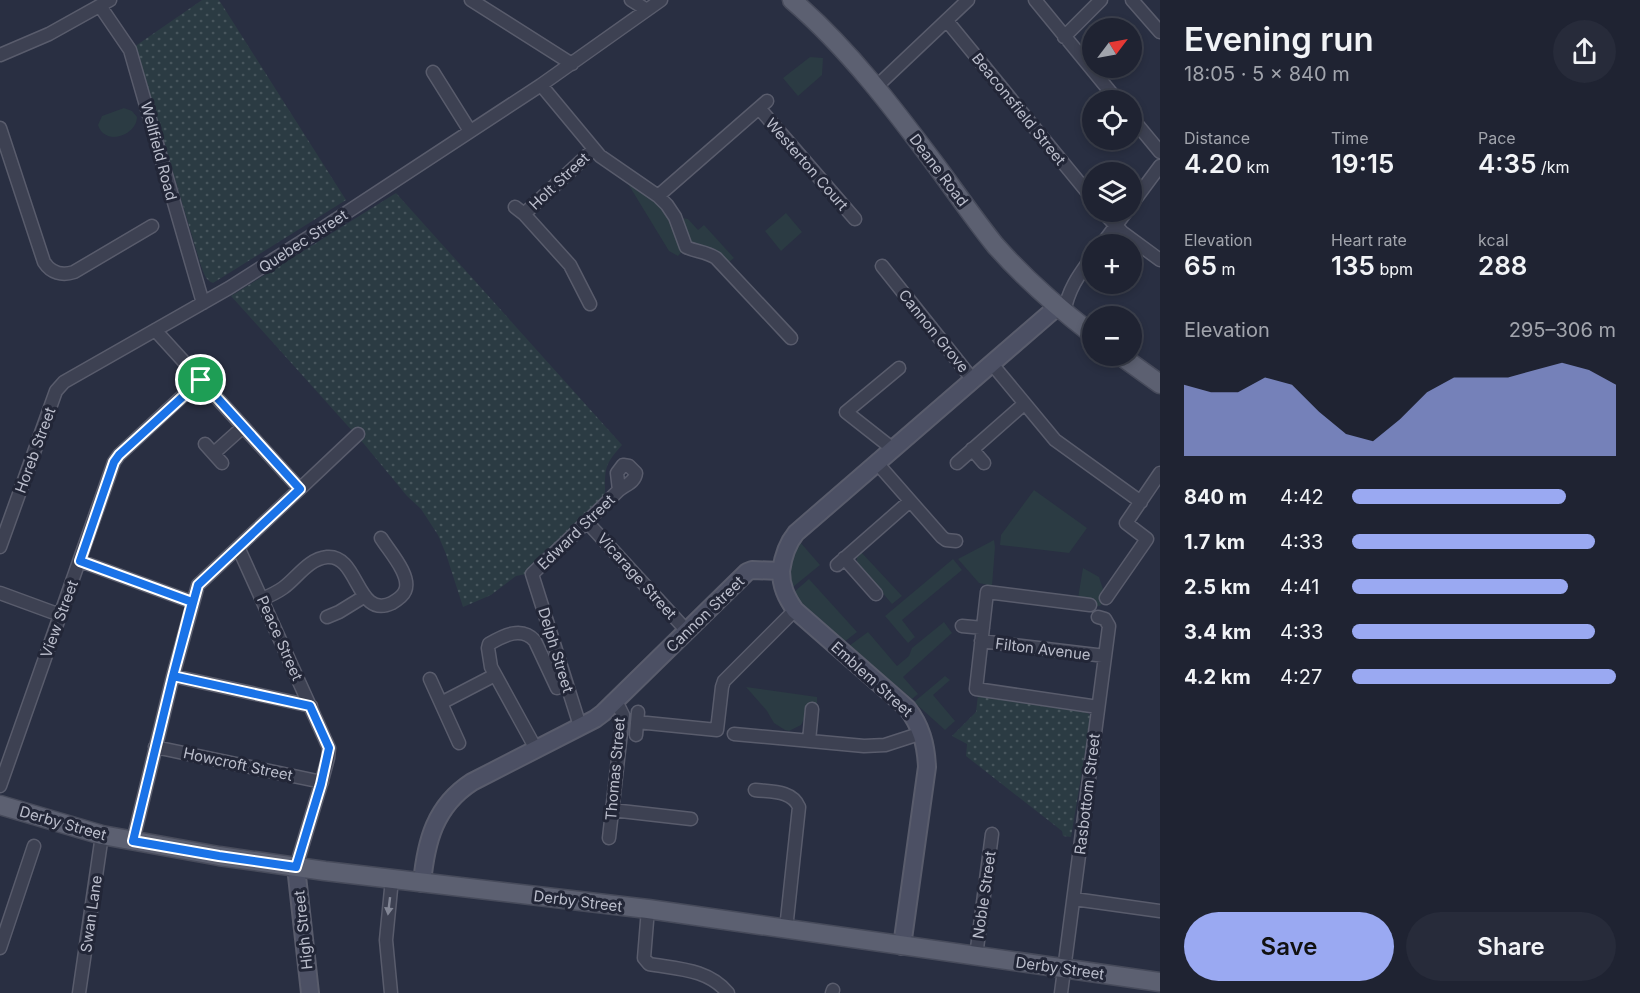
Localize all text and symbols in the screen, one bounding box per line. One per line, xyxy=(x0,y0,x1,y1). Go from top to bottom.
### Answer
north arrow xyxy=(1082,18,1142,78)
map controls xyxy=(1082,18,1142,366)
text: Evening run xyxy=(1184,19,1374,59)
button: share xyxy=(1553,20,1616,83)
street label: Beaconsfield Street xyxy=(968,49,1070,169)
text: 18:05 · 5 × 840 m xyxy=(1184,62,1350,86)
button: locate xyxy=(1082,90,1142,150)
street label: Wellfield Road xyxy=(137,100,181,202)
street label: Westerton Court xyxy=(762,114,852,214)
text: Distance xyxy=(1184,128,1250,148)
text: Time xyxy=(1331,128,1369,148)
text: Pace xyxy=(1478,128,1516,148)
street label: Deane Road xyxy=(905,130,973,210)
street label: Holt Street xyxy=(525,148,593,214)
text: 4.20 xyxy=(1184,148,1242,179)
text: 19:15 xyxy=(1331,148,1394,179)
text: 4:35 xyxy=(1478,148,1537,179)
text: km xyxy=(1242,157,1269,177)
text: /km xyxy=(1537,157,1570,177)
button: layers xyxy=(1082,162,1142,222)
street label: Quebec Street xyxy=(255,205,351,277)
text: Elevation xyxy=(1184,230,1253,250)
text: Heart rate xyxy=(1331,230,1407,250)
text: kcal xyxy=(1478,230,1509,250)
button: + xyxy=(1082,234,1142,294)
text: 65 xyxy=(1184,250,1217,281)
text: 135 xyxy=(1331,250,1375,281)
text: 288 xyxy=(1478,250,1528,281)
text: m xyxy=(1217,259,1236,279)
text: bpm xyxy=(1375,259,1413,279)
street label: Cannon Grove xyxy=(895,286,973,376)
button: − xyxy=(1082,306,1142,366)
text: Elevation xyxy=(1184,318,1270,342)
text: 295–306 m xyxy=(1509,318,1616,342)
pin xyxy=(175,354,226,405)
icon: arrive xyxy=(184,363,217,396)
street label: Horeb Street xyxy=(11,404,59,496)
text: 840 m xyxy=(1184,485,1247,509)
text: 4:42 xyxy=(1280,485,1324,509)
street label: Edward Street xyxy=(533,490,619,574)
street label: Vicarage Street xyxy=(593,529,681,623)
text: 1.7 km xyxy=(1184,530,1245,554)
text: 4:33 xyxy=(1280,530,1323,554)
street label: Cannon Street xyxy=(662,572,748,656)
text: 2.5 km xyxy=(1184,575,1251,599)
text: 4:41 xyxy=(1280,575,1319,599)
street label: View Street xyxy=(36,577,82,660)
street label: Peace Street xyxy=(253,593,307,683)
street label: Delph Street xyxy=(534,605,578,695)
text: 3.4 km xyxy=(1184,620,1251,644)
text: 4:33 xyxy=(1280,620,1323,644)
street label: Filton Avenue xyxy=(994,634,1092,664)
street label: Emblem Street xyxy=(827,637,917,721)
text: 4.2 km xyxy=(1184,665,1251,689)
text: 4:27 xyxy=(1280,665,1322,689)
street label: Thomas Street xyxy=(601,716,629,821)
street label: Rasbottom Street xyxy=(1070,732,1104,856)
street label: Howcroft Street xyxy=(182,743,295,785)
street label: Derby Street xyxy=(17,802,109,844)
street label: Noble Street xyxy=(968,850,1000,940)
street label: Swan Lane xyxy=(76,874,106,954)
street label: Derby Street xyxy=(533,886,624,916)
street label: High Street xyxy=(289,889,317,970)
one-way arrow xyxy=(384,897,394,916)
button: Save xyxy=(1184,912,1394,981)
button: Share xyxy=(1406,912,1616,981)
street label: Derby Street xyxy=(1014,952,1106,984)

